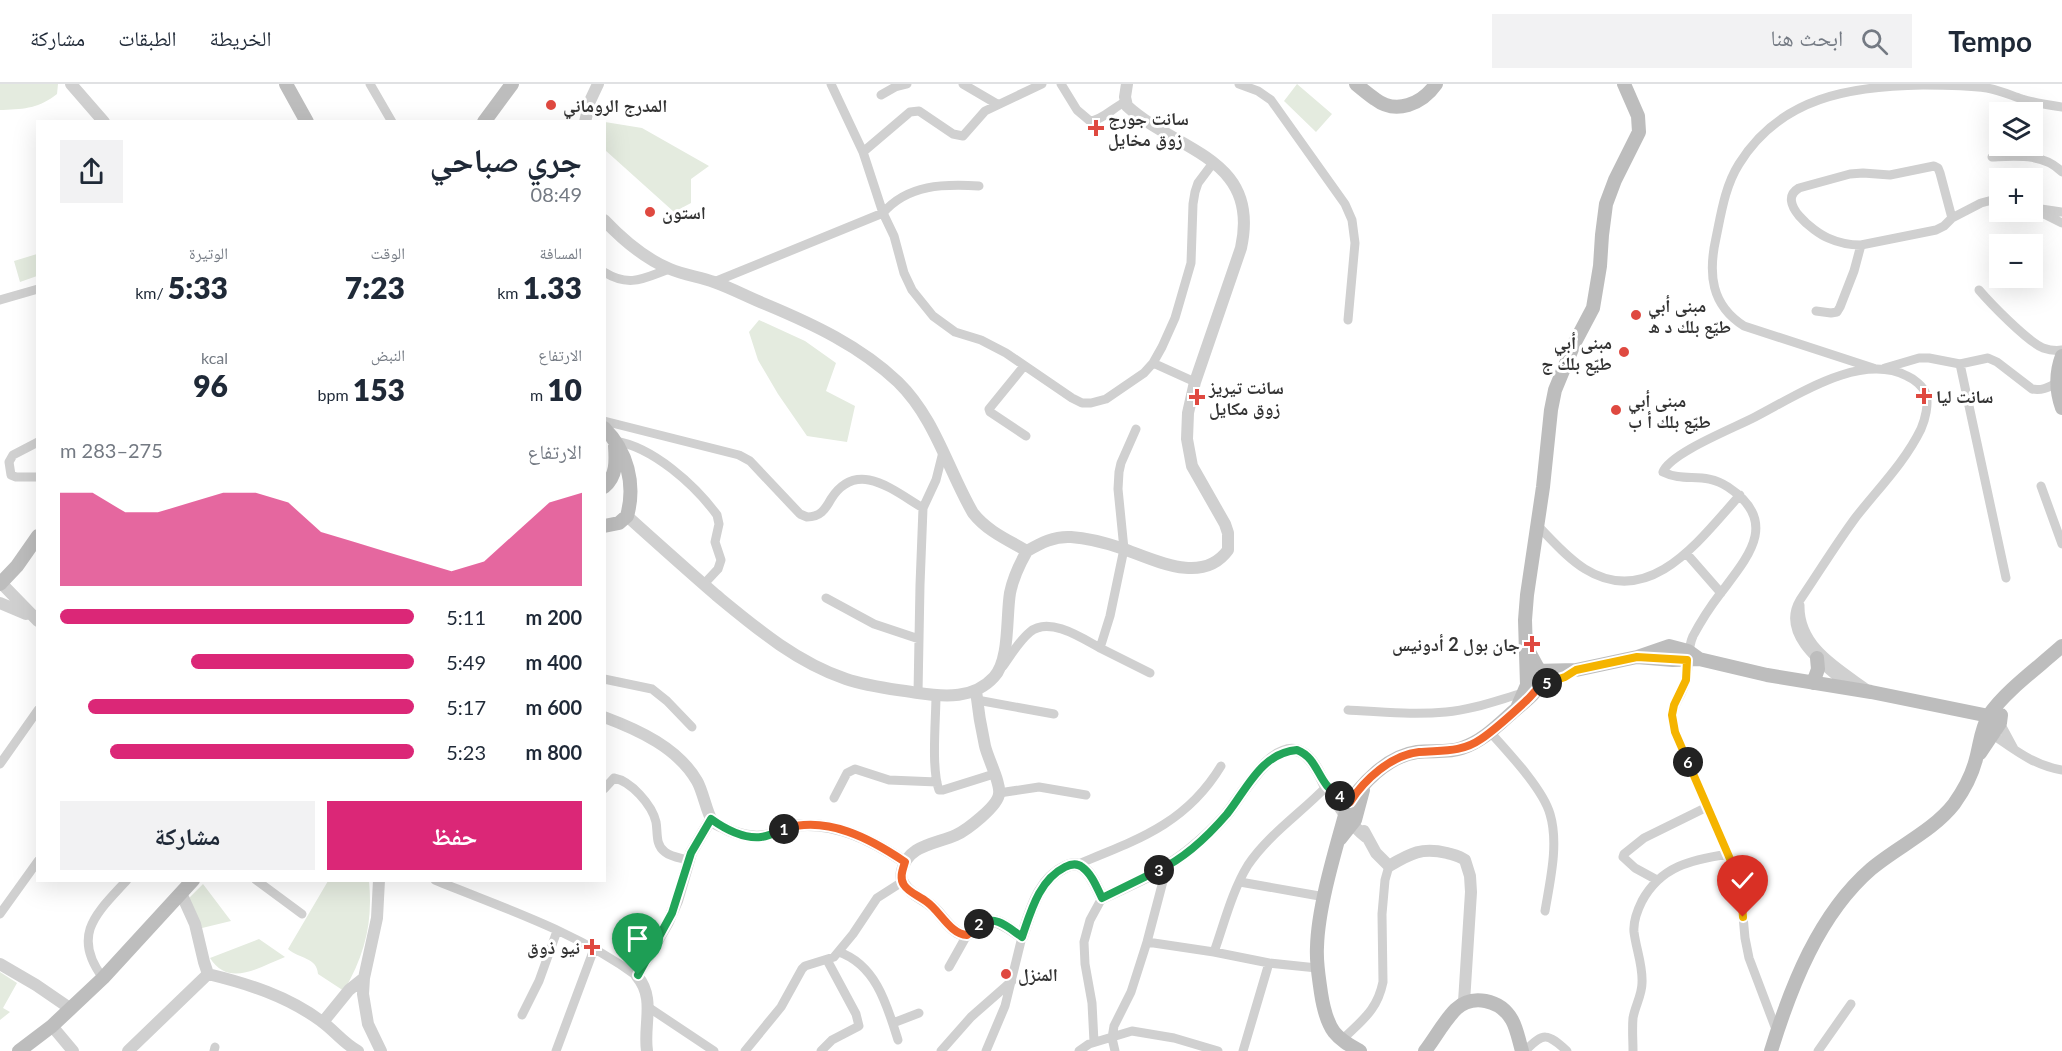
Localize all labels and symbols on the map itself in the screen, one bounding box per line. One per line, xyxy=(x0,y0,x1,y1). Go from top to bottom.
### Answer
place label: المدرج الروماني xyxy=(563,94,667,120)
marker: المدرج الروماني xyxy=(544,98,558,112)
place label: سانت جورج زوق مخايل xyxy=(1108,107,1189,151)
marker: سانت جورج زوق مخايل xyxy=(1089,121,1103,135)
place label: استون xyxy=(662,201,706,224)
marker: استون xyxy=(643,205,657,219)
place label: مبنى أبي طيّع بلك د ه xyxy=(1648,294,1731,339)
marker: مبنى أبي طيّع بلك د ه xyxy=(1629,308,1643,322)
place label: مبنى أبي طيّع بلك ج xyxy=(1541,331,1612,376)
marker: مبنى أبي طيّع بلك ج xyxy=(1617,345,1631,359)
place label: سانت تيريز زوق مكايل xyxy=(1208,376,1284,420)
place label: سانت ليا xyxy=(1936,385,1993,407)
place label: مبنى أبي طيّع بلك أ ب xyxy=(1628,389,1711,434)
marker: سانت ليا xyxy=(1917,389,1931,403)
marker: سانت تيريز زوق مكايل xyxy=(1190,390,1204,404)
marker: مبنى أبي طيّع بلك أ ب xyxy=(1609,403,1623,417)
place label: جان بول 2 أدونيس xyxy=(1392,633,1520,656)
marker: جان بول 2 أدونيس xyxy=(1525,637,1539,651)
pin: 5 xyxy=(1532,668,1562,698)
pin: 6 xyxy=(1673,747,1703,777)
pin: 4 xyxy=(1325,781,1355,811)
pin: 1 xyxy=(769,814,799,844)
pin: 3 xyxy=(1144,855,1174,885)
pin xyxy=(1717,855,1768,917)
pin: 2 xyxy=(964,909,994,939)
pin xyxy=(612,913,663,975)
place label: نيو ذوق xyxy=(527,936,580,959)
marker: نيو ذوق xyxy=(585,940,599,954)
place label: المنزل xyxy=(1018,963,1058,986)
marker: المنزل xyxy=(999,967,1013,981)

